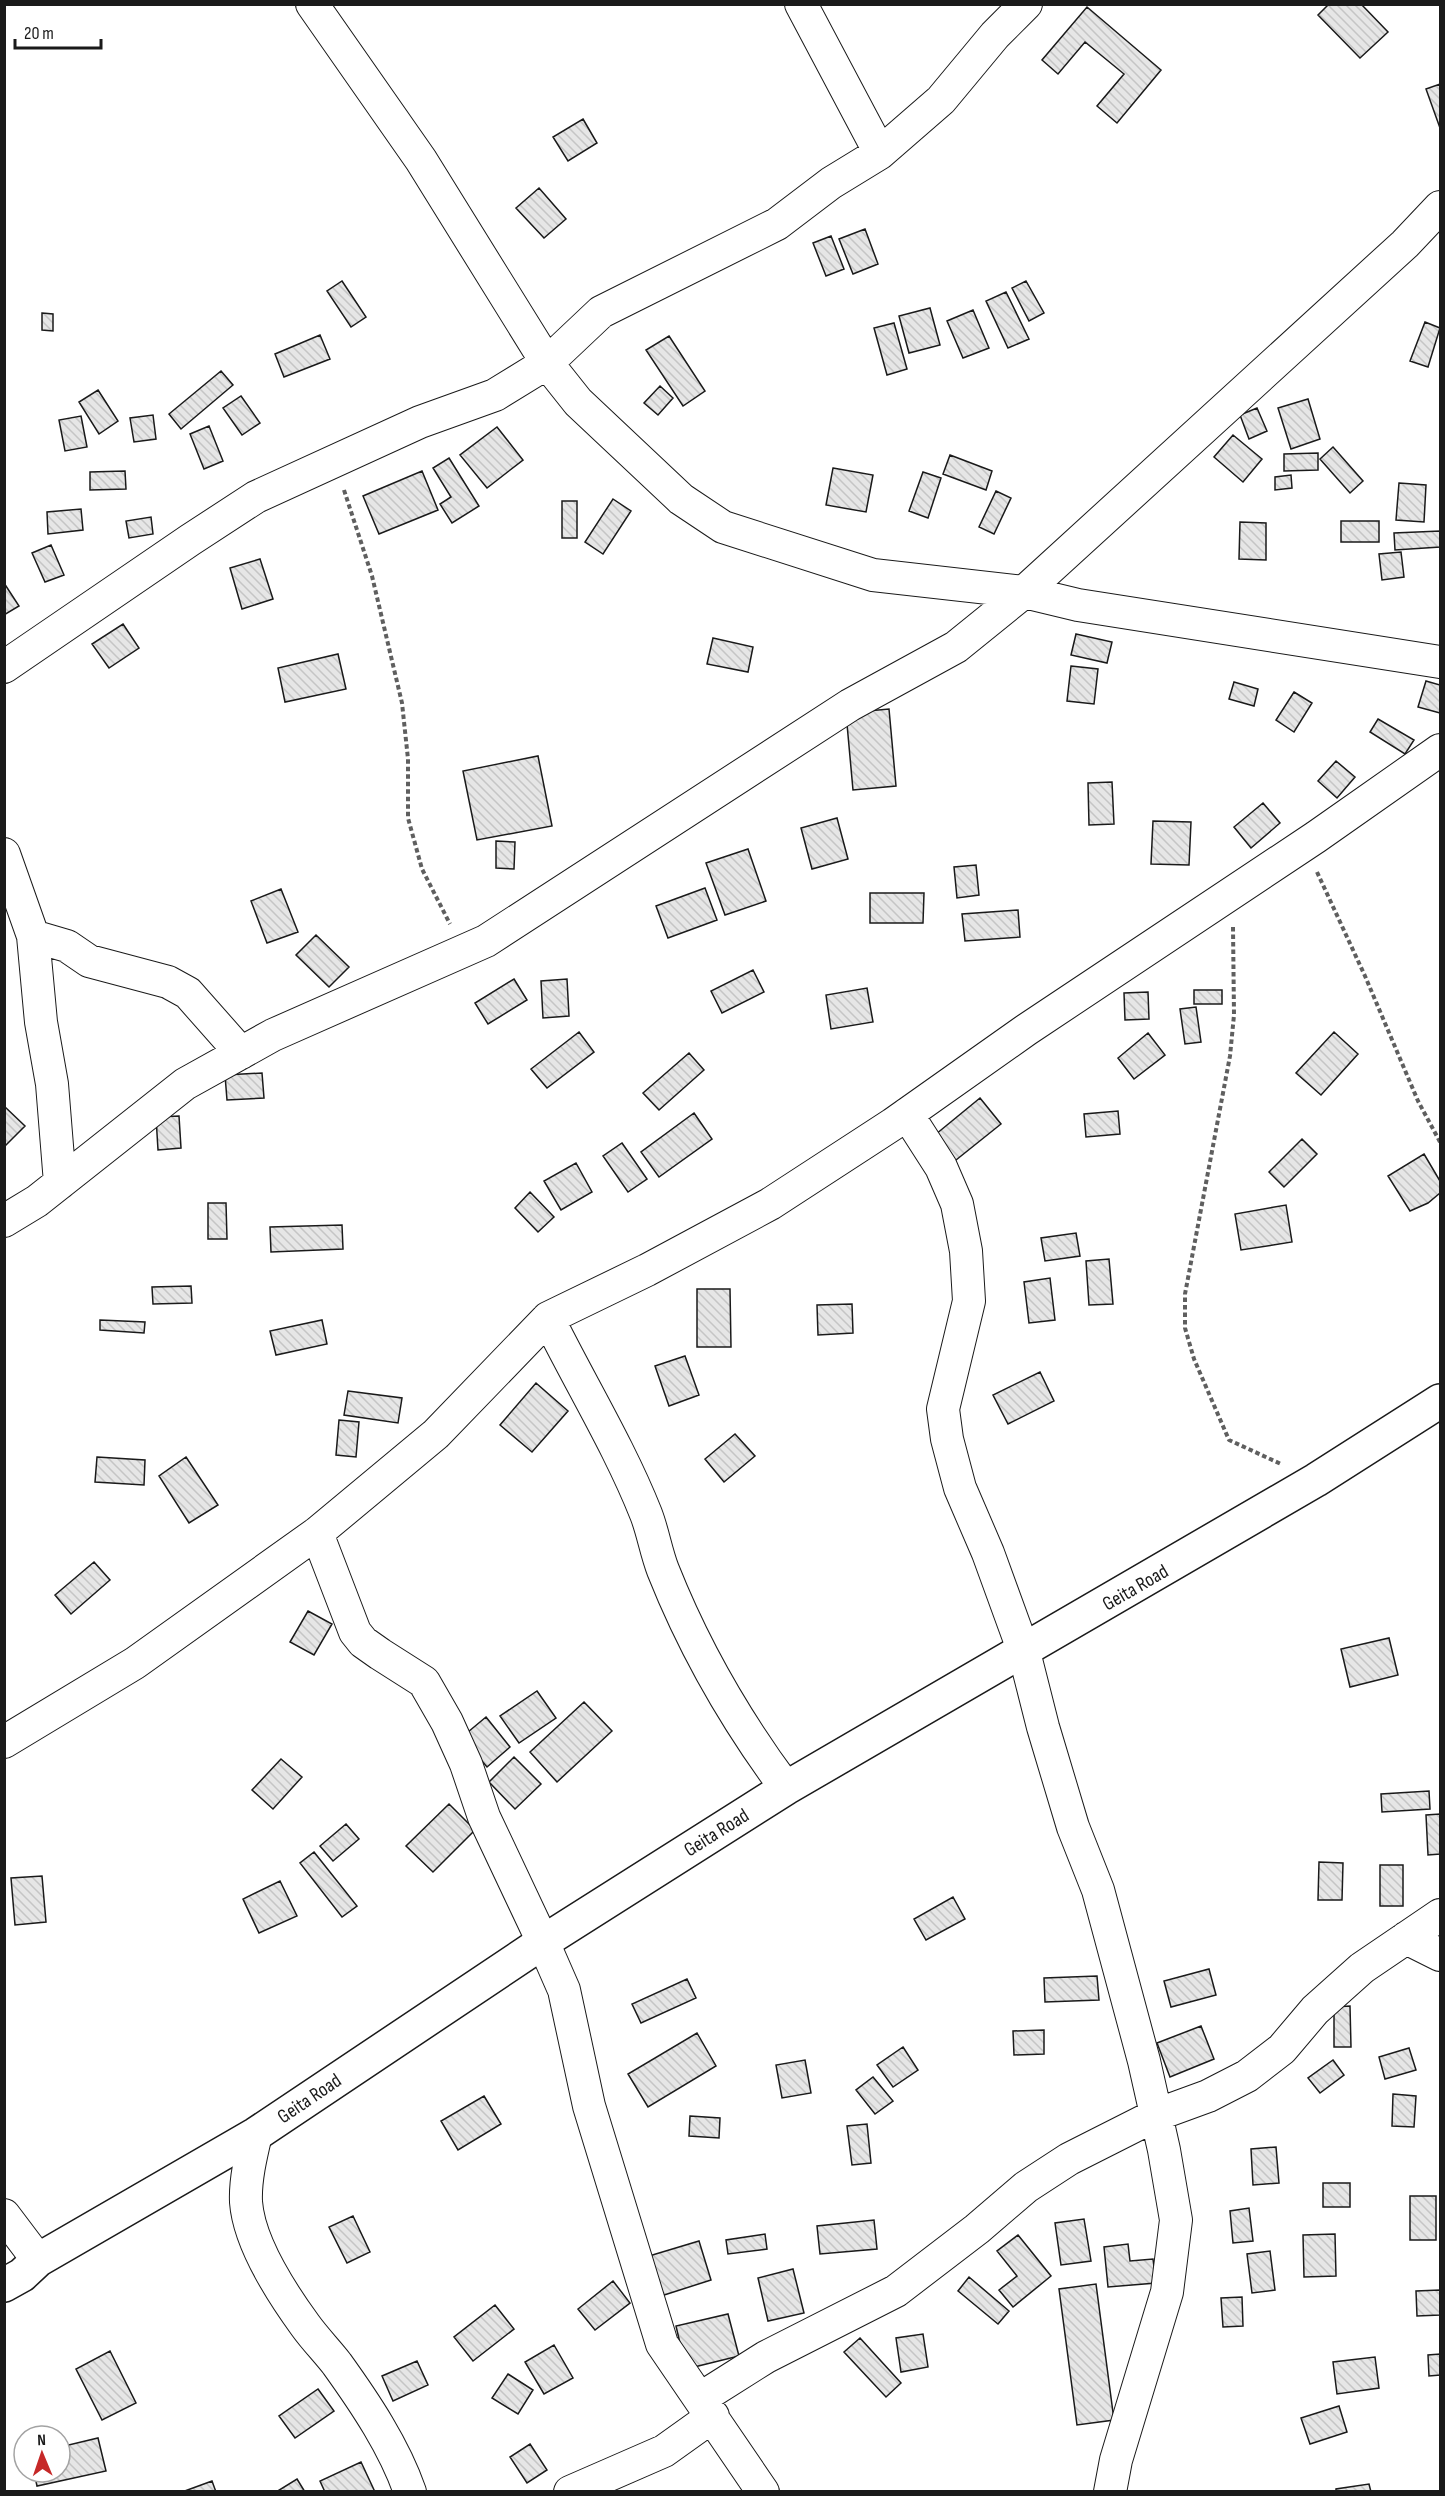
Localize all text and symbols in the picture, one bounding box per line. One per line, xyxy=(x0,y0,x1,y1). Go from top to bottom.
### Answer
scale bar xyxy=(15,12,100,50)
text: 20 m xyxy=(24,23,54,44)
street label: Geita Road xyxy=(1098,1559,1173,1616)
street label: Geita Road xyxy=(680,1804,753,1862)
street label: Geita Road xyxy=(273,2069,346,2129)
north arrow xyxy=(12,2424,72,2484)
text: N xyxy=(37,2431,46,2450)

